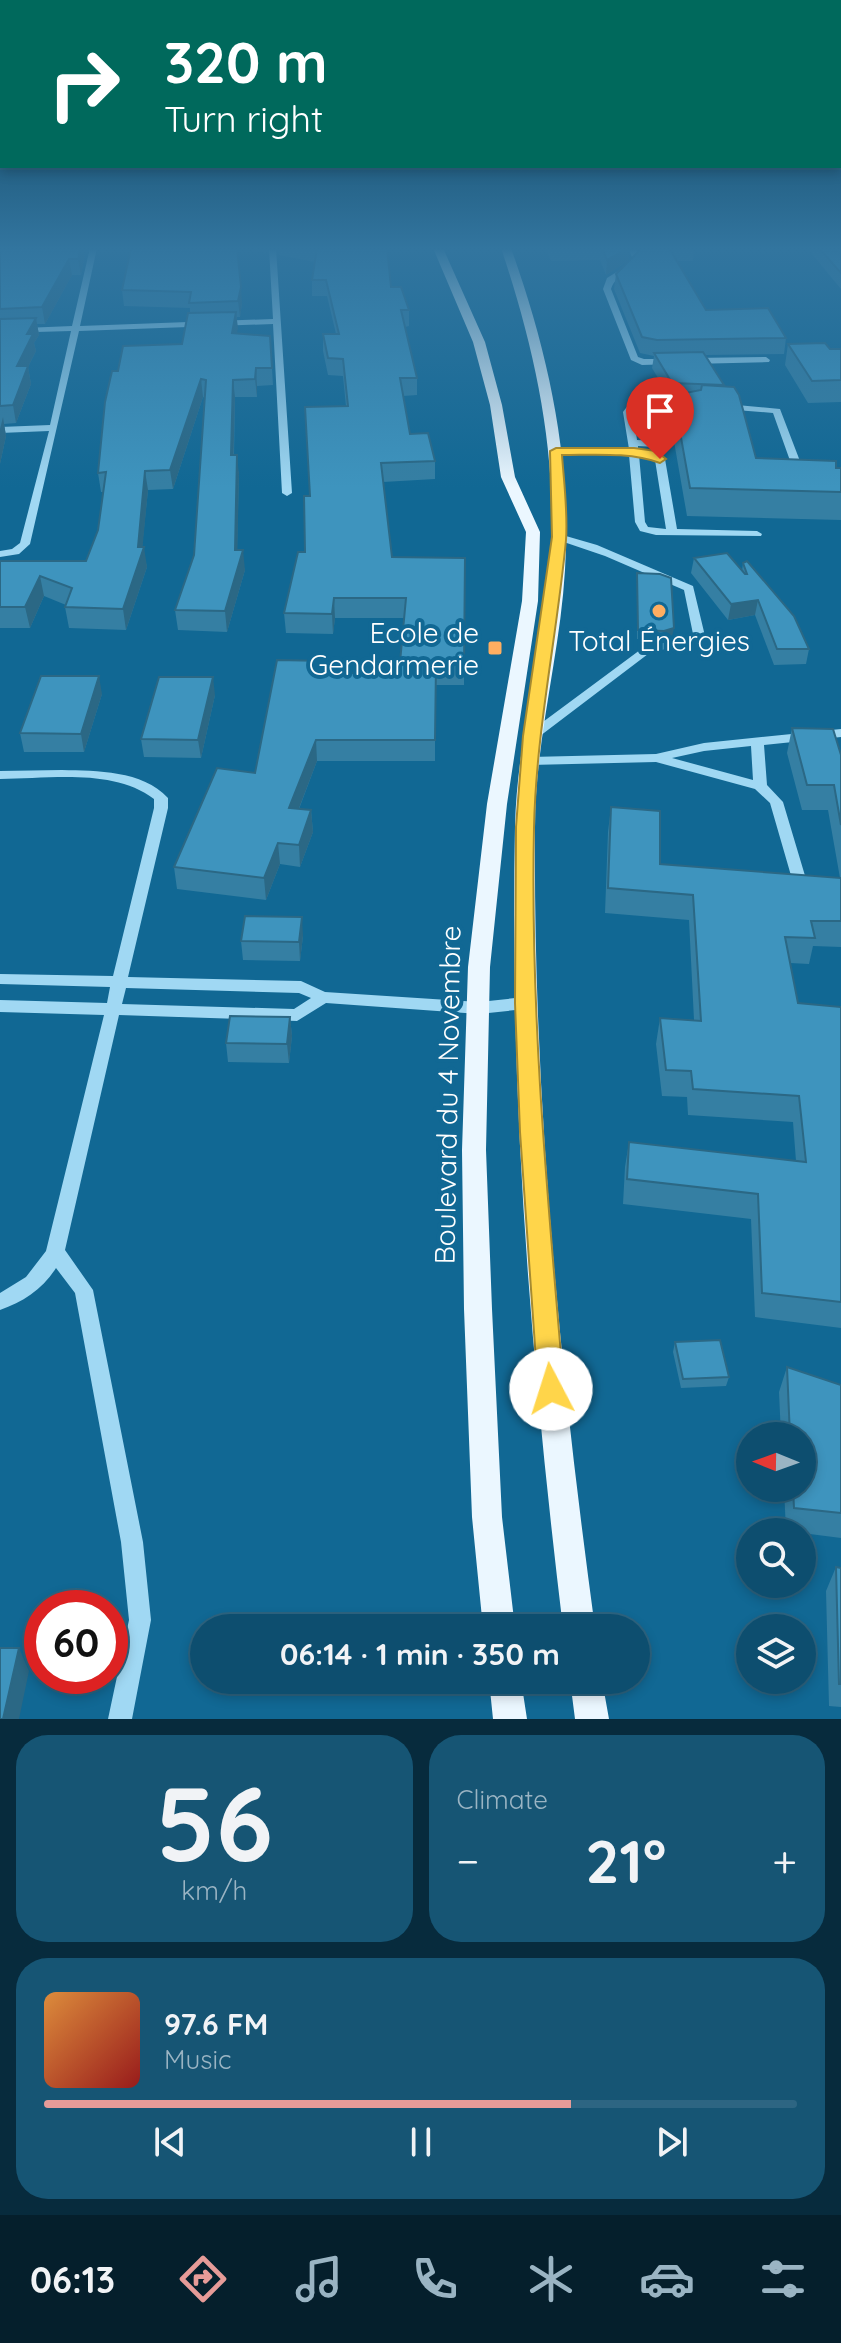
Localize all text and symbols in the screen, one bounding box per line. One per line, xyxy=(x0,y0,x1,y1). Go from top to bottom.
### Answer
text: 320 m xyxy=(164,27,328,97)
icon: right xyxy=(32,32,136,136)
text: Turn right xyxy=(164,96,323,141)
pin xyxy=(626,377,694,459)
icon: arrive xyxy=(638,389,682,433)
marker: Total Énergies xyxy=(650,602,668,620)
place label: Ecole de Gendarmerie xyxy=(309,615,479,682)
place label: Total Énergies xyxy=(568,623,750,658)
marker: Ecole de Gendarmerie xyxy=(486,639,504,657)
street label: Boulevard du 4 Novembre xyxy=(427,925,467,1265)
position arrow xyxy=(509,1347,593,1431)
north arrow xyxy=(736,1422,816,1502)
map controls xyxy=(736,1422,816,1694)
button: search xyxy=(736,1518,816,1598)
speed limit sign: 60 xyxy=(24,1590,128,1694)
button: layers xyxy=(736,1614,816,1694)
text: 06:14 · 1 min · 350 m xyxy=(280,1635,560,1673)
text: 56 xyxy=(156,1757,273,1887)
text: Climate xyxy=(457,1783,548,1816)
text: 21° xyxy=(585,1823,666,1898)
text: − xyxy=(457,1833,479,1888)
text: + xyxy=(772,1833,797,1888)
text: km/h xyxy=(181,1874,247,1907)
text: 97.6 FM xyxy=(164,2005,268,2043)
text: Music xyxy=(164,2043,232,2076)
icon: previous xyxy=(148,2120,192,2164)
icon: pause xyxy=(399,2120,443,2164)
icon: next xyxy=(650,2120,694,2164)
icon: directions xyxy=(175,2251,231,2307)
icon: music xyxy=(291,2251,347,2307)
icon: phone xyxy=(407,2251,463,2307)
icon: climate xyxy=(523,2251,579,2307)
icon: car xyxy=(639,2251,695,2307)
icon: filters xyxy=(755,2251,811,2307)
text: 06:13 xyxy=(30,2257,115,2302)

